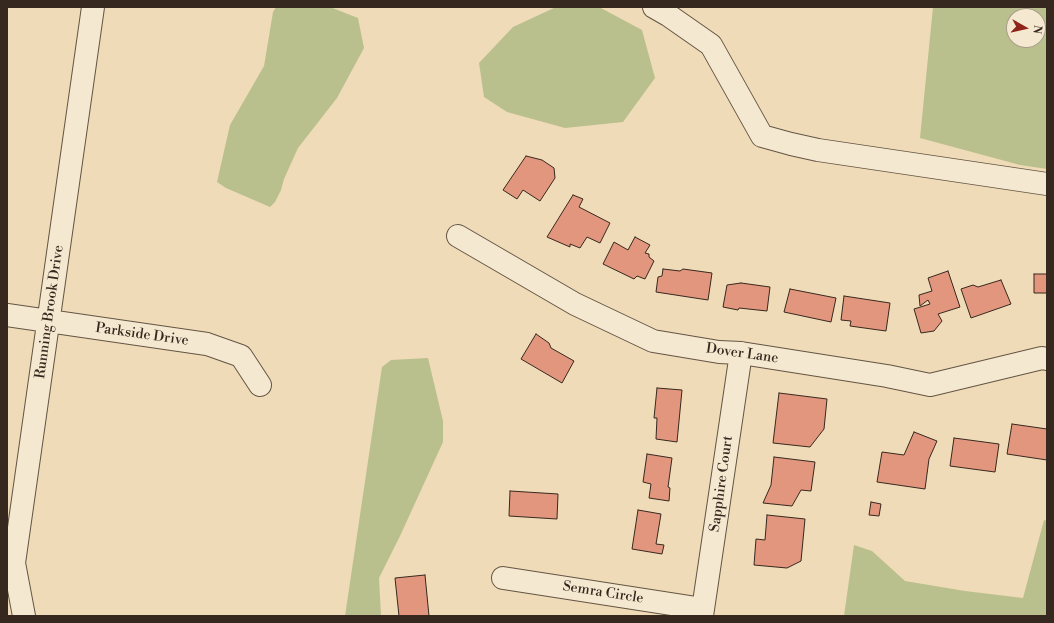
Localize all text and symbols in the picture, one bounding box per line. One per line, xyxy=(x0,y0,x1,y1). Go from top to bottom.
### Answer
north arrow xyxy=(1006,8,1046,48)
text: N xyxy=(1029,24,1044,35)
street label: Running Brook Drive xyxy=(32,244,68,380)
street label: Parkside Drive xyxy=(94,320,190,350)
street label: Dover Lane xyxy=(705,341,779,367)
street label: Sapphire Court xyxy=(707,435,737,533)
street label: Semra Circle xyxy=(561,578,645,608)

